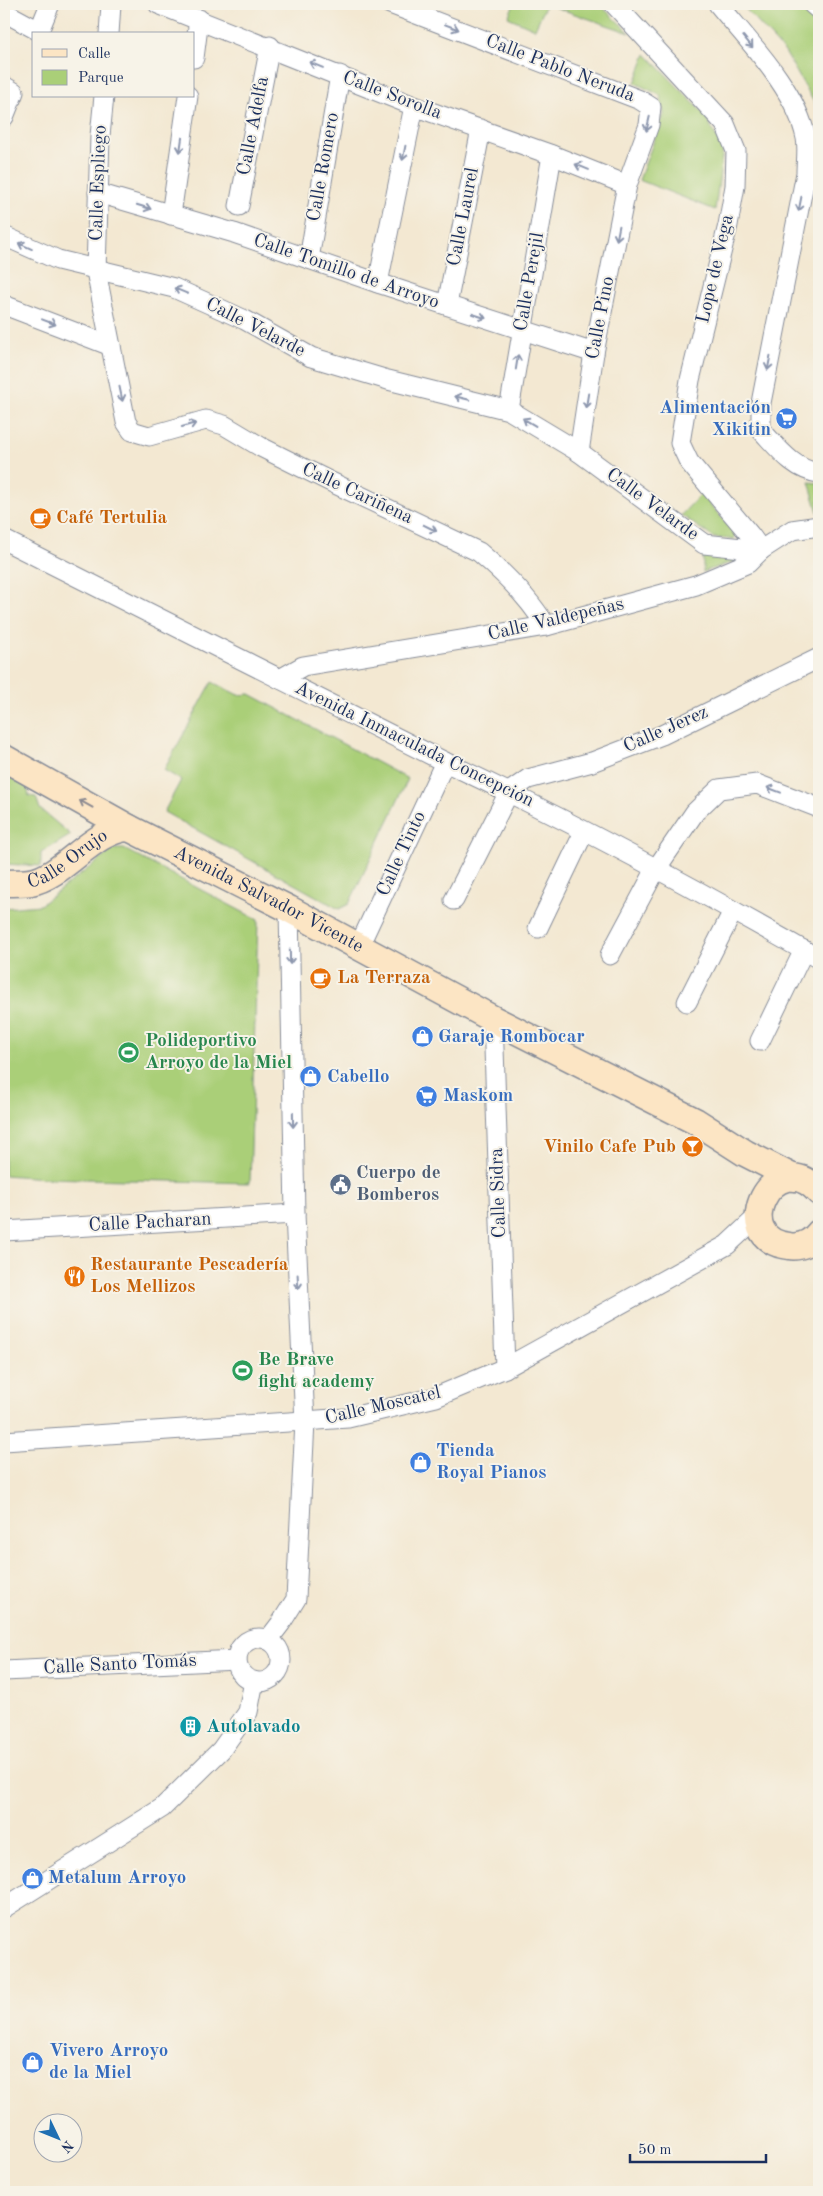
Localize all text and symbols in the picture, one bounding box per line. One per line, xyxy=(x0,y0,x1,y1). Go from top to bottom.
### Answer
one-way arrow xyxy=(444,23,459,32)
legend xyxy=(32,32,195,98)
street label: Calle Pablo Neruda xyxy=(483,32,638,106)
one-way arrow xyxy=(743,35,754,48)
text: Calle xyxy=(78,47,111,62)
one-way arrow xyxy=(308,60,323,69)
street label: Calle Sorolla xyxy=(340,68,445,124)
text: Parque xyxy=(78,71,124,86)
street label: Calle Adelfa xyxy=(235,74,273,177)
street label: Calle Romero xyxy=(305,111,343,223)
one-way arrow xyxy=(643,116,652,132)
street label: Calle Espliego xyxy=(87,125,111,241)
one-way arrow xyxy=(176,136,186,152)
one-way arrow xyxy=(399,145,408,161)
one-way arrow xyxy=(575,162,590,171)
street label: Calle Laurel xyxy=(445,166,483,268)
one-way arrow xyxy=(795,195,804,211)
one-way arrow xyxy=(136,203,152,213)
street label: Lope de Vega xyxy=(694,212,738,325)
one-way arrow xyxy=(612,225,622,241)
street label: Calle Tomillo de Arroyo xyxy=(251,231,441,313)
street label: Calle Perejil xyxy=(512,231,548,333)
one-way arrow xyxy=(18,240,33,250)
street label: Calle Pino xyxy=(584,275,618,361)
one-way arrow xyxy=(174,285,189,295)
street label: Calle Velarde xyxy=(202,295,308,361)
one-way arrow xyxy=(471,312,486,321)
one-way arrow xyxy=(41,318,56,328)
one-way arrow xyxy=(512,354,522,370)
one-way arrow xyxy=(763,355,773,371)
one-way arrow xyxy=(116,385,126,401)
one-way arrow xyxy=(454,393,470,402)
one-way arrow xyxy=(582,393,592,409)
place label: Alimentación Xikitin xyxy=(659,399,771,440)
supermarket icon: Alimentación Xikitin xyxy=(775,407,799,431)
one-way arrow xyxy=(523,416,537,426)
one-way arrow xyxy=(180,420,196,430)
street label: Calle Cariñena xyxy=(299,460,416,528)
street label: Calle Velarde xyxy=(602,465,702,545)
cafe icon: Café Tertulia xyxy=(28,506,52,530)
place label: Café Tertulia xyxy=(56,509,168,528)
one-way arrow xyxy=(422,524,437,533)
street label: Calle Valdepeñas xyxy=(486,595,626,645)
street label: Avenida Inmaculada Concepción xyxy=(291,679,537,811)
street label: Calle Jerez xyxy=(621,703,711,757)
one-way arrow xyxy=(767,785,782,795)
one-way arrow xyxy=(80,799,94,809)
street label: Calle Tinto xyxy=(374,809,430,899)
street label: Calle Orujo xyxy=(25,826,111,892)
street label: Avenida Salvador Vicente xyxy=(171,843,366,957)
one-way arrow xyxy=(285,949,295,965)
cafe icon: La Terraza xyxy=(309,966,333,990)
place label: La Terraza xyxy=(337,969,431,988)
shop icon: Garaje Rombocar xyxy=(410,1025,434,1049)
place label: Garaje Rombocar xyxy=(438,1028,585,1047)
place label: Polideportivo Arroyo de la Miel xyxy=(145,1032,292,1073)
sports icon: Polideportivo Arroyo de la Miel xyxy=(117,1040,141,1064)
shop icon: Cabello xyxy=(299,1065,323,1089)
place label: Cabello xyxy=(327,1068,389,1087)
supermarket icon: Maskom xyxy=(415,1084,439,1108)
place label: Maskom xyxy=(443,1087,513,1106)
one-way arrow xyxy=(289,1112,298,1128)
bar icon: Vinilo Cafe Pub xyxy=(680,1135,704,1159)
place label: Vinilo Cafe Pub xyxy=(543,1138,676,1157)
street label: Calle Sidra xyxy=(488,1147,510,1239)
place label: Cuerpo de Bomberos xyxy=(356,1164,441,1205)
public building icon: Cuerpo de Bomberos xyxy=(328,1172,352,1196)
street label: Calle Pacharan xyxy=(88,1210,212,1236)
place label: Restaurante Pescadería Los Mellizos xyxy=(90,1256,289,1297)
restaurant icon: Restaurante Pescadería Los Mellizos xyxy=(62,1264,86,1288)
one-way arrow xyxy=(294,1274,303,1290)
place label: Be Brave fight academy xyxy=(258,1351,375,1392)
sports icon: Be Brave fight academy xyxy=(230,1359,254,1383)
street label: Calle Moscatel xyxy=(323,1383,443,1429)
place label: Tienda Royal Pianos xyxy=(436,1442,546,1483)
shop icon: Tienda Royal Pianos xyxy=(408,1450,432,1474)
street label: Calle Santo Tomás xyxy=(43,1651,197,1679)
building icon: Autolavado xyxy=(178,1715,202,1739)
place label: Autolavado xyxy=(206,1718,301,1737)
shop icon: Metalum Arroyo xyxy=(20,1866,44,1890)
place label: Metalum Arroyo xyxy=(48,1869,186,1888)
place label: Vivero Arroyo de la Miel xyxy=(49,2042,168,2083)
shop icon: Vivero Arroyo de la Miel xyxy=(21,2050,45,2074)
north arrow xyxy=(32,2114,82,2164)
scale bar xyxy=(630,2131,767,2163)
text: N xyxy=(58,2137,76,2155)
text: 50 m xyxy=(638,2143,672,2158)

